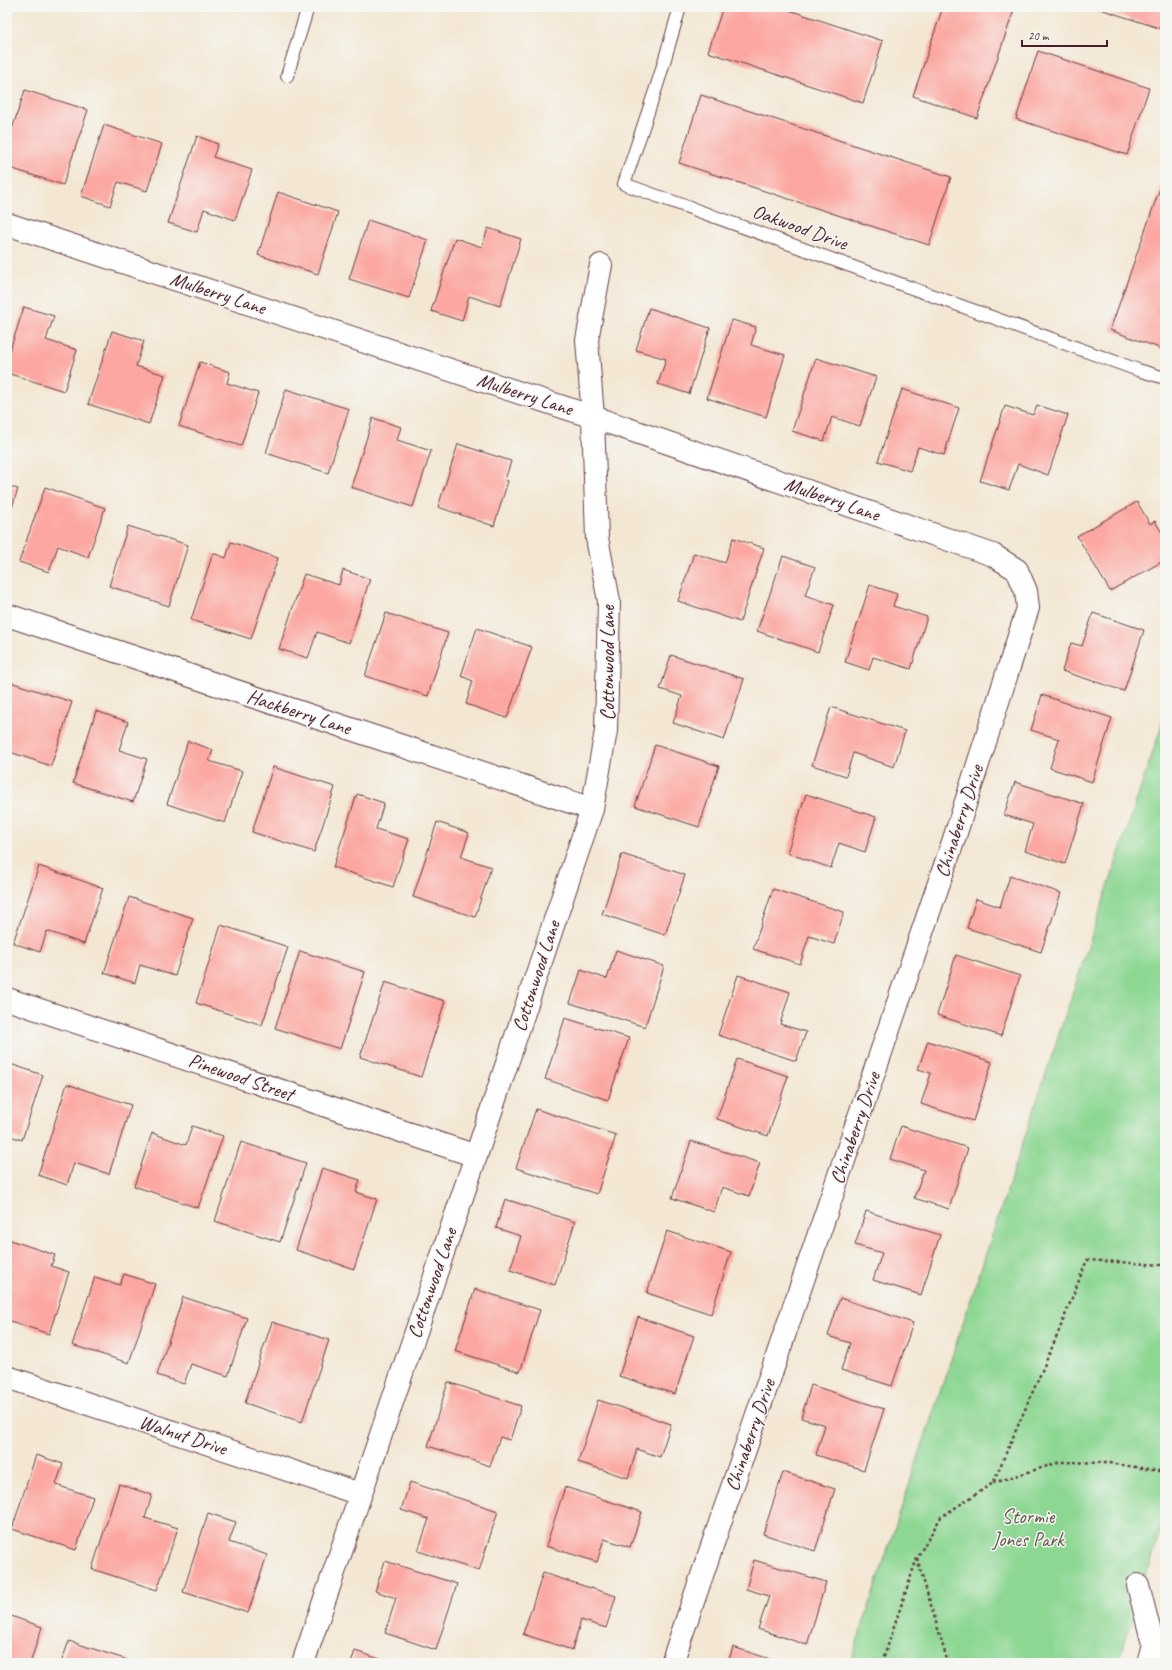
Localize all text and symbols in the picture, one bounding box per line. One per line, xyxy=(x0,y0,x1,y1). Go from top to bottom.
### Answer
scale bar xyxy=(1022,22,1107,48)
text: 20 m xyxy=(1028,28,1050,44)
street label: Oakwood Drive xyxy=(749,198,852,256)
street label: Mulberry Lane xyxy=(167,266,270,321)
street label: Mulberry Lane xyxy=(474,367,577,422)
street label: Mulberry Lane xyxy=(781,471,884,527)
street label: Cottonwood Lane xyxy=(595,604,620,721)
street label: Hackberry Lane xyxy=(244,683,356,741)
street label: Chinaberry Drive xyxy=(929,760,989,880)
street label: Cottonwood Lane xyxy=(506,916,566,1035)
street label: Pinewood Street xyxy=(185,1047,300,1108)
street label: Chinaberry Drive xyxy=(824,1067,886,1187)
street label: Cottonwood Lane xyxy=(401,1223,463,1341)
street label: Chinaberry Drive xyxy=(719,1374,781,1494)
street label: Walnut Drive xyxy=(136,1409,231,1461)
park label: Stormie Jones Park xyxy=(991,1504,1065,1552)

